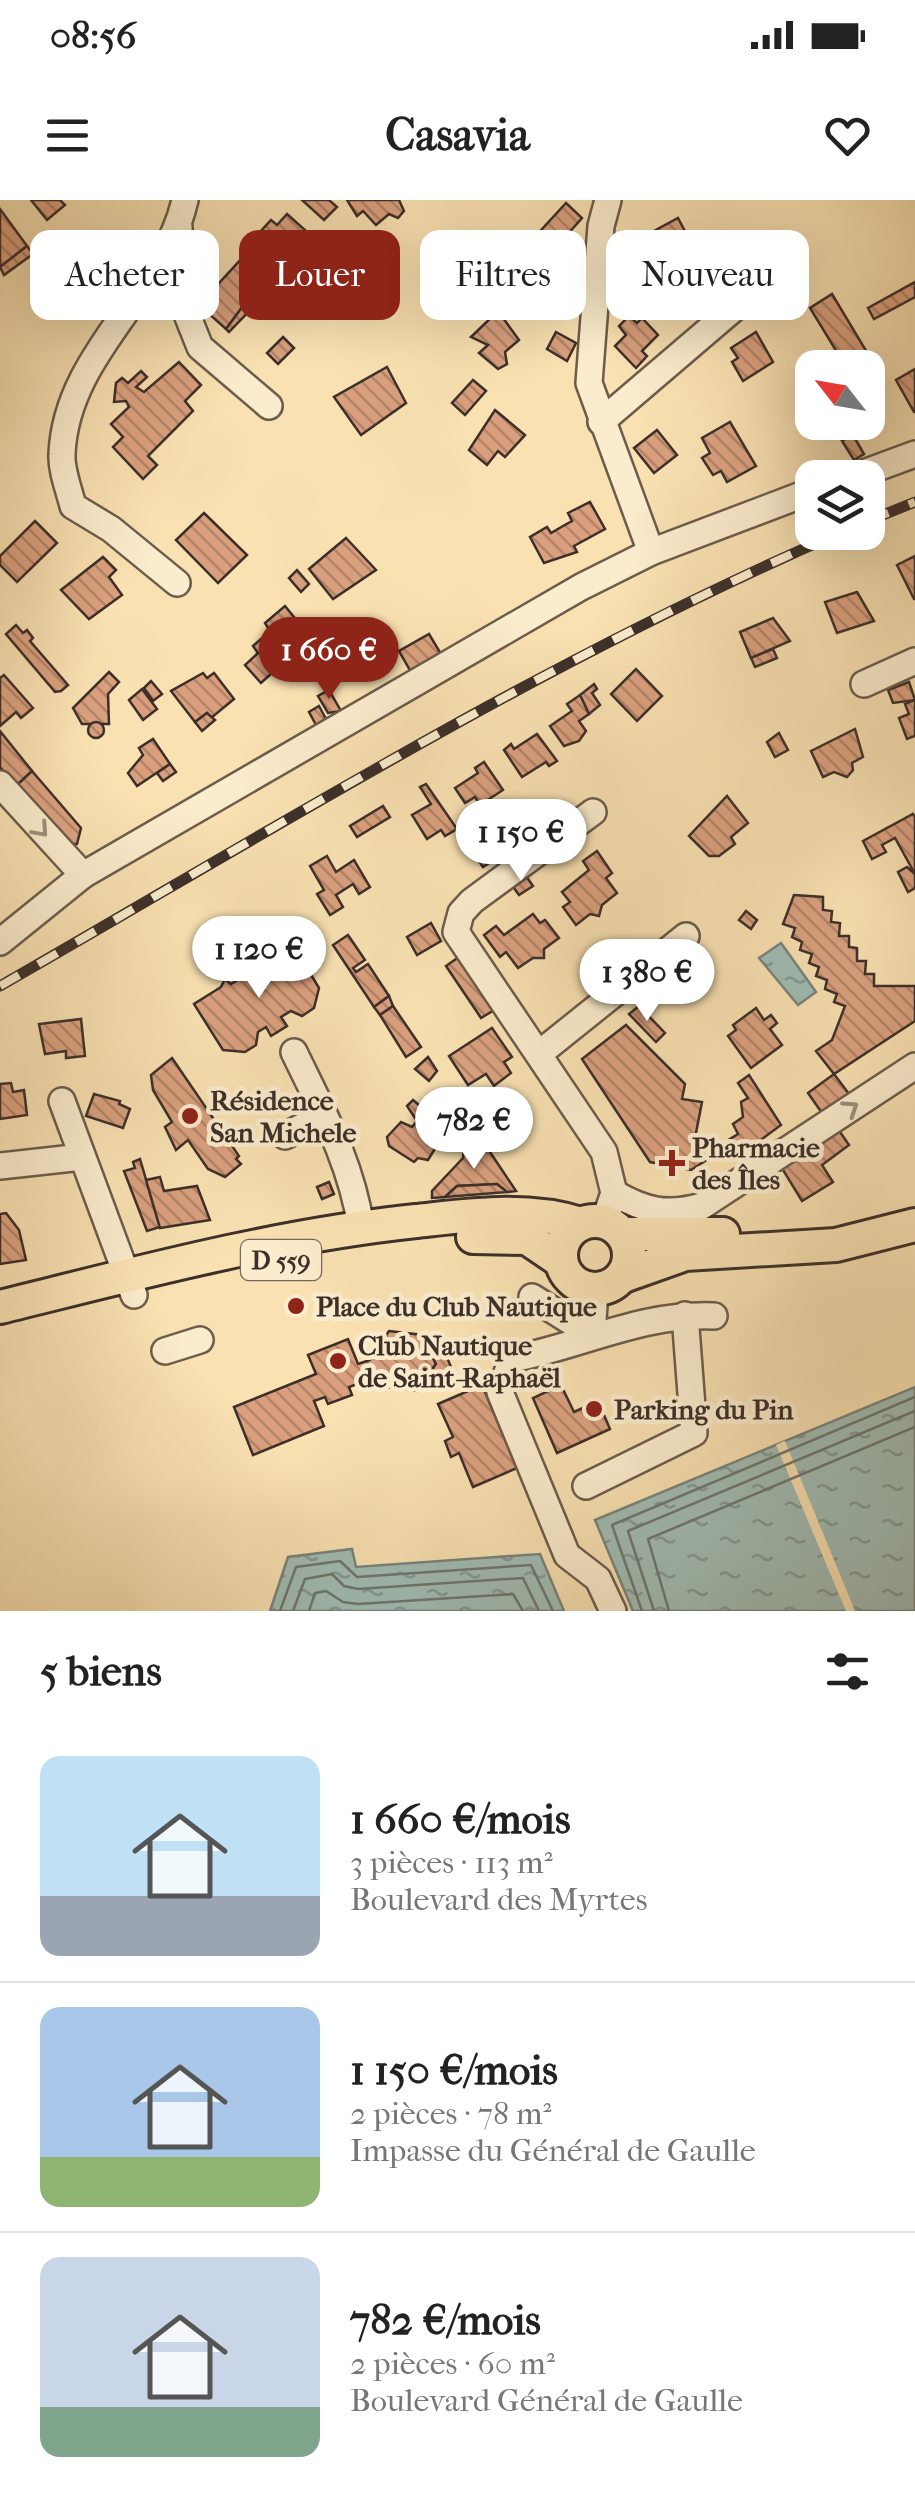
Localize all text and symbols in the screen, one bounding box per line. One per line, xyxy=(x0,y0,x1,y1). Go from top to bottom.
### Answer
text: 08:56 xyxy=(50,13,136,58)
icon: menu xyxy=(40,108,95,163)
icon: heart xyxy=(820,108,875,163)
text: Casavia xyxy=(385,109,530,162)
chip: Acheter xyxy=(30,230,219,320)
chip: Louer xyxy=(239,230,400,320)
chip: Filtres xyxy=(420,230,586,320)
chip: Nouveau xyxy=(606,230,809,320)
north arrow xyxy=(795,350,885,440)
map controls xyxy=(795,350,885,550)
button: layers xyxy=(795,460,885,550)
pin: 1 660 € xyxy=(237,617,421,702)
text: 1 660 € xyxy=(281,631,377,668)
pin: 1 150 € xyxy=(429,799,613,884)
text: 1 150 € xyxy=(478,813,564,850)
one-way arrow xyxy=(30,818,48,837)
pin: 1 120 € xyxy=(167,916,351,1001)
text: 1 120 € xyxy=(214,930,304,967)
pin: 1 380 € xyxy=(555,939,739,1024)
text: 1 380 € xyxy=(601,953,693,990)
place label: Résidence San Michele xyxy=(210,1084,356,1149)
pin: 782 € xyxy=(404,1087,544,1172)
text: 782 € xyxy=(437,1101,511,1138)
one-way arrow xyxy=(841,1102,859,1121)
marker: Résidence San Michele xyxy=(179,1105,201,1127)
place label: Pharmacie des Îles xyxy=(692,1131,820,1196)
marker: Pharmacie des Îles xyxy=(661,1152,683,1174)
road number: D 559 xyxy=(241,1240,321,1280)
place label: Place du Club Nautique xyxy=(316,1290,597,1323)
marker: Place du Club Nautique xyxy=(285,1295,307,1317)
place label: Club Nautique de Saint-Raphaël xyxy=(358,1329,561,1394)
marker: Club Nautique de Saint-Raphaël xyxy=(327,1350,349,1372)
place label: Parking du Pin xyxy=(614,1393,794,1426)
marker: Parking du Pin xyxy=(583,1398,605,1420)
icon: filters xyxy=(820,1644,875,1699)
text: 5 biens xyxy=(40,1647,162,1696)
text: 1 660 €/mois xyxy=(350,1795,571,1844)
icon: home xyxy=(120,1796,240,1916)
text: 3 pièces · 113 m² xyxy=(350,1844,553,1881)
text: Boulevard des Myrtes xyxy=(350,1881,647,1918)
text: 1 150 €/mois xyxy=(350,2046,558,2095)
icon: home xyxy=(120,2047,240,2167)
text: 2 pièces · 78 m² xyxy=(350,2095,552,2132)
text: Impasse du Général de Gaulle xyxy=(350,2132,756,2169)
text: 782 €/mois xyxy=(350,2296,541,2345)
icon: home xyxy=(120,2297,240,2417)
text: 2 pièces · 60 m² xyxy=(350,2345,555,2382)
text: Boulevard Général de Gaulle xyxy=(350,2382,743,2419)

